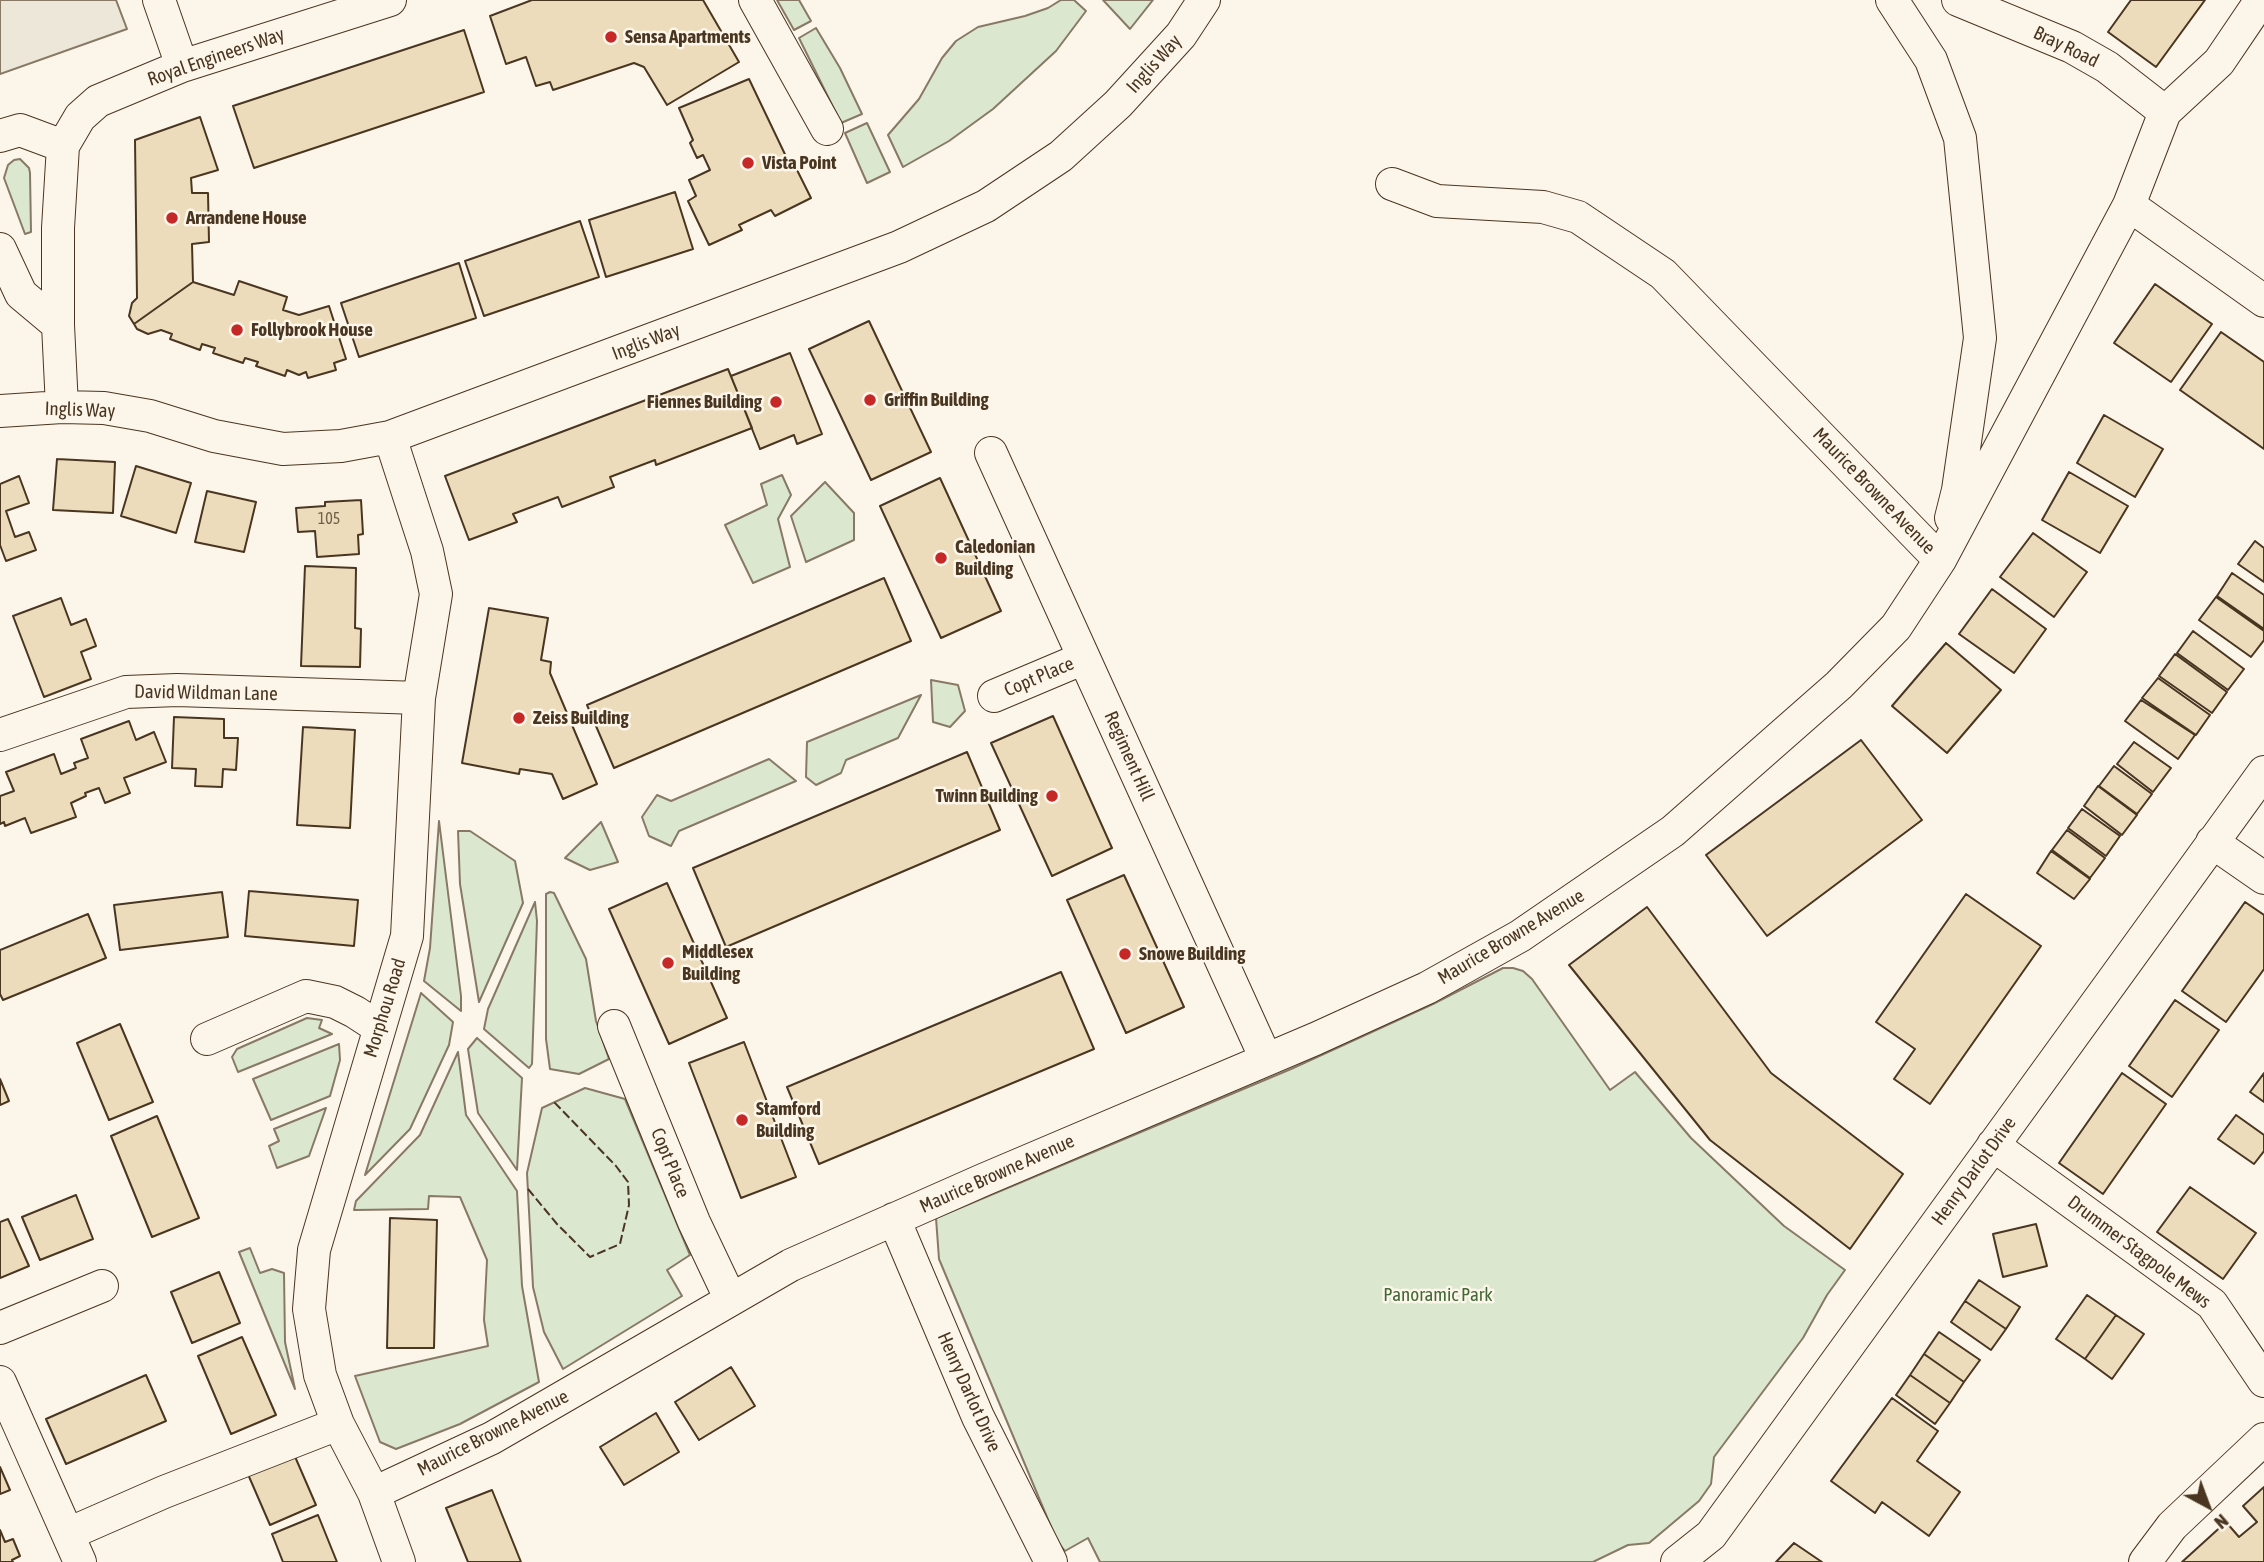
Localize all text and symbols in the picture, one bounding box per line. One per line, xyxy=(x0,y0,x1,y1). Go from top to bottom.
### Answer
street label: Bray Road xyxy=(2030,21,2102,73)
street label: Royal Engineers Way xyxy=(145,23,287,91)
place label: Sensa Apartments xyxy=(625,26,751,48)
marker: Sensa Apartments xyxy=(603,29,619,45)
street label: Inglis Way xyxy=(1122,30,1186,98)
place label: Vista Point xyxy=(762,152,836,174)
marker: Vista Point xyxy=(740,155,756,171)
place label: Arrandene House xyxy=(186,207,307,229)
marker: Arrandene House xyxy=(164,210,180,226)
place label: Follybrook House xyxy=(251,319,373,341)
street label: Inglis Way xyxy=(609,319,683,365)
marker: Follybrook House xyxy=(229,322,245,338)
place label: Griffin Building xyxy=(884,389,989,411)
place label: Fiennes Building xyxy=(647,391,762,413)
marker: Griffin Building xyxy=(862,392,878,408)
marker: Fiennes Building xyxy=(768,394,784,410)
street label: Inglis Way xyxy=(44,397,116,423)
street label: Maurice Browne Avenue xyxy=(1808,423,1940,559)
house number: 105 xyxy=(318,509,340,529)
place label: Caledonian Building xyxy=(955,536,1035,580)
marker: Caledonian Building xyxy=(933,550,949,566)
street label: Copt Place xyxy=(1001,652,1077,702)
street label: David Wildman Lane xyxy=(134,680,278,706)
place label: Zeiss Building xyxy=(533,707,629,729)
street label: Regiment Hill xyxy=(1099,708,1159,804)
marker: Zeiss Building xyxy=(511,710,527,726)
place label: Twinn Building xyxy=(936,785,1038,807)
marker: Twinn Building xyxy=(1044,788,1060,804)
street label: Maurice Browne Avenue xyxy=(1434,884,1588,990)
place label: Middlesex Building xyxy=(682,941,753,985)
place label: Snowe Building xyxy=(1139,943,1245,965)
marker: Snowe Building xyxy=(1117,946,1133,962)
marker: Middlesex Building xyxy=(660,955,676,971)
street label: Morphou Road xyxy=(359,956,411,1060)
place label: Stamford Building xyxy=(756,1098,821,1142)
marker: Stamford Building xyxy=(734,1112,750,1128)
street label: Henry Darlot Drive xyxy=(1927,1112,2021,1230)
street label: Copt Place xyxy=(646,1125,694,1201)
street label: Maurice Browne Avenue xyxy=(916,1130,1078,1218)
street label: Drummer Stagpole Mews xyxy=(2063,1191,2215,1313)
park label: Panoramic Park xyxy=(1383,1284,1493,1306)
street label: Henry Darlot Drive xyxy=(932,1329,1006,1455)
street label: Maurice Browne Avenue xyxy=(414,1385,572,1481)
north arrow xyxy=(2173,1471,2243,1541)
text: N xyxy=(2210,1510,2233,1534)

